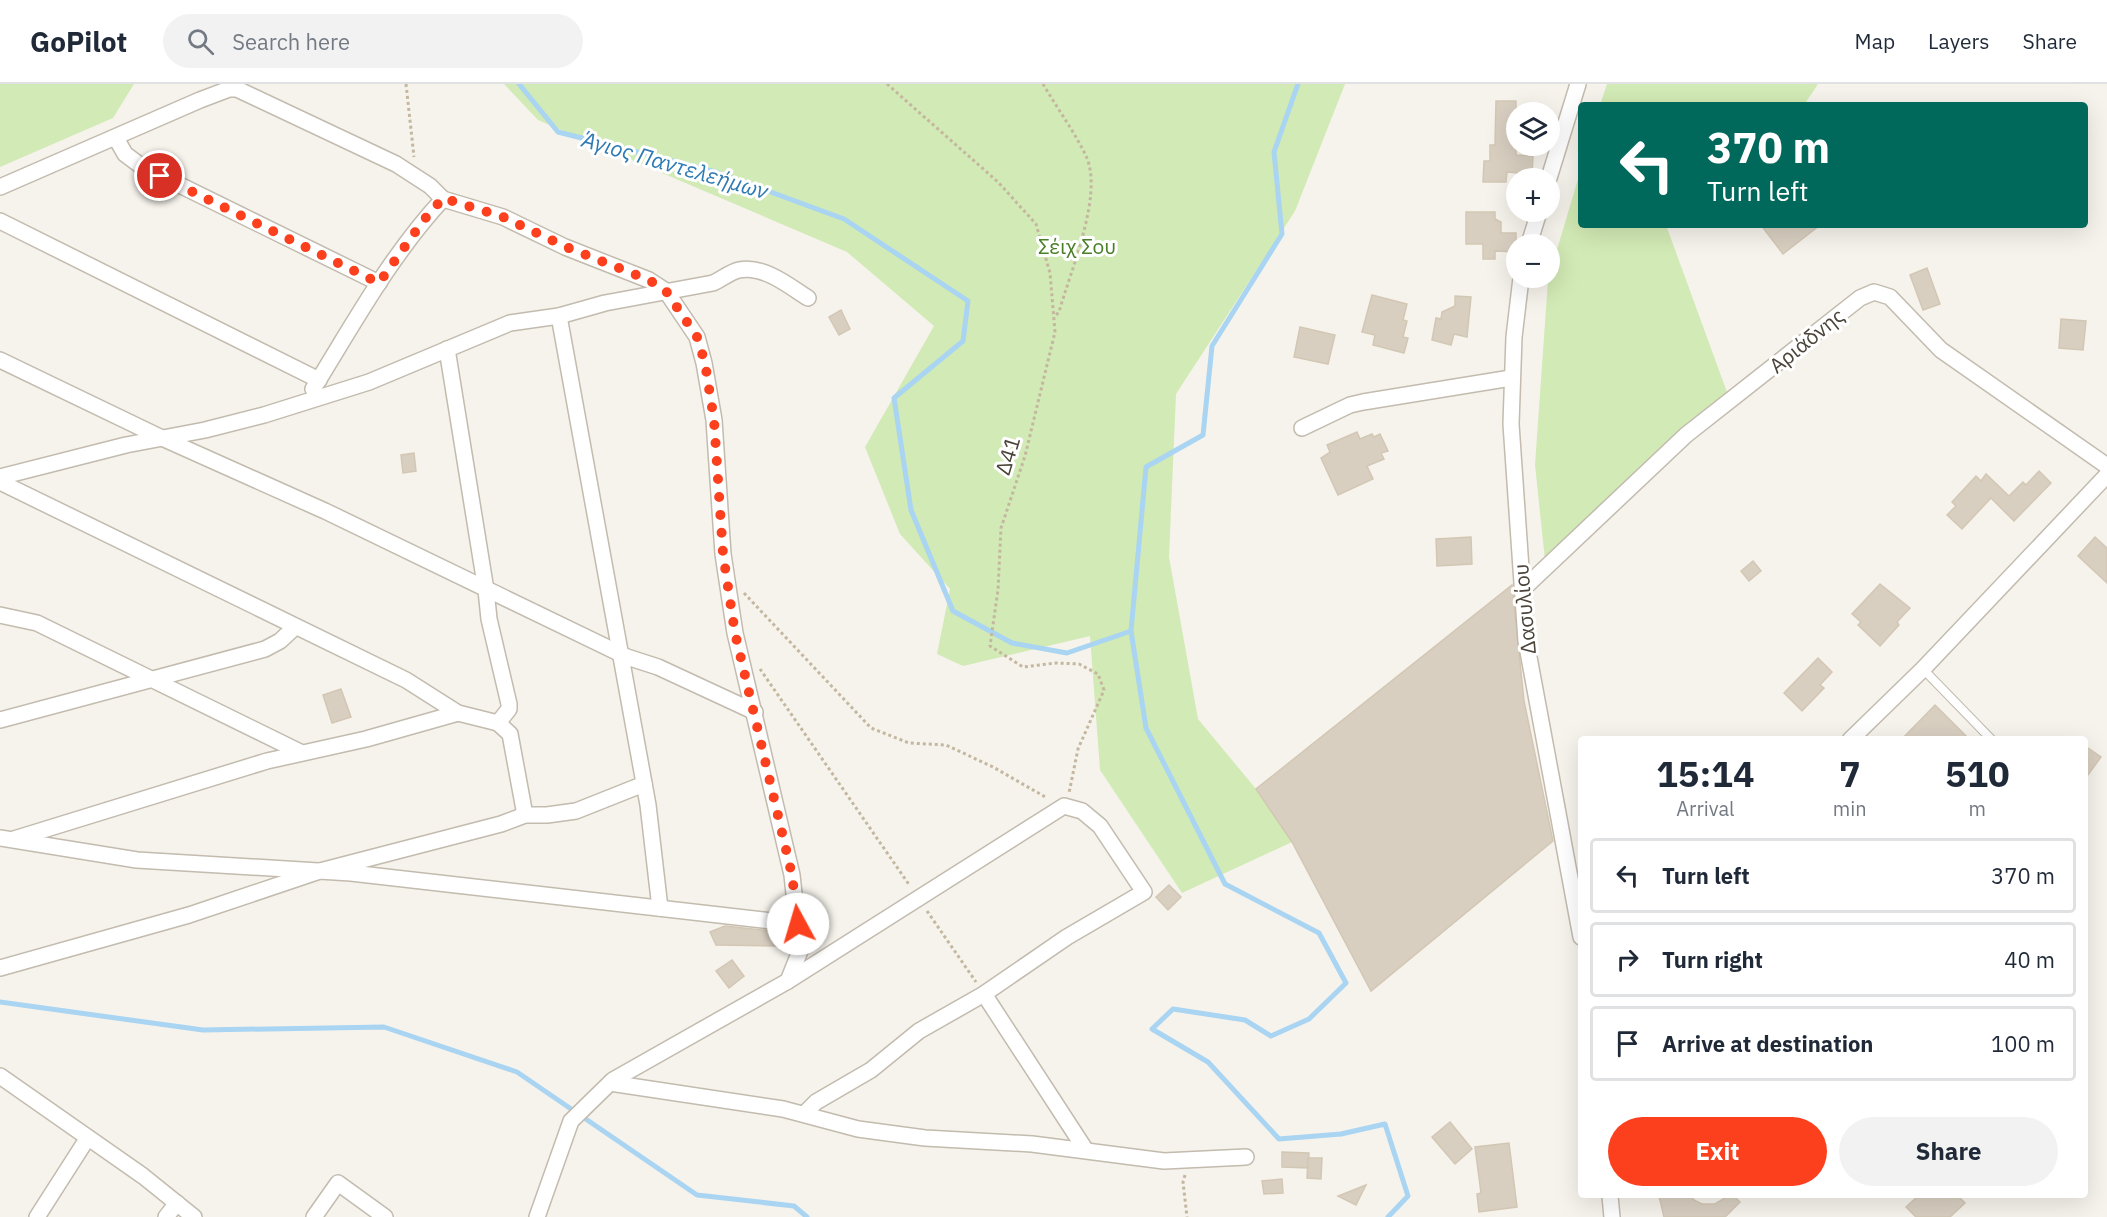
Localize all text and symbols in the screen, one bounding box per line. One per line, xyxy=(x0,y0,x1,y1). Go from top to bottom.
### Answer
search box xyxy=(163,14,583,68)
text: GoPilot xyxy=(30,23,127,60)
icon: search xyxy=(184,25,217,58)
text: Search here xyxy=(232,27,350,56)
text: Map xyxy=(1855,27,1895,55)
text: Layers xyxy=(1928,27,1990,55)
text: Share xyxy=(2023,27,2077,55)
map controls xyxy=(1506,102,1560,288)
button: layers xyxy=(1506,102,1560,156)
text: 370 m xyxy=(1707,120,1830,175)
water label: Άγιος Παντελεήμων xyxy=(578,124,773,205)
icon: left xyxy=(1608,126,1686,204)
pin xyxy=(134,150,185,201)
icon: arrive xyxy=(143,159,176,192)
button: + xyxy=(1506,168,1560,222)
text: Turn left xyxy=(1707,173,1808,208)
park label: Σέιχ Σου xyxy=(1038,232,1116,260)
button: − xyxy=(1506,234,1560,288)
street label: Αριάδνης xyxy=(1763,301,1850,379)
street label: Δ41 xyxy=(988,433,1026,478)
street label: Δασυλίου xyxy=(1506,562,1542,656)
text: 15:14 xyxy=(1656,750,1755,797)
text: 7 xyxy=(1839,750,1861,797)
text: 510 xyxy=(1945,750,2010,797)
text: Arrival xyxy=(1676,795,1735,822)
text: min xyxy=(1833,795,1867,822)
text: m xyxy=(1969,795,1986,822)
icon: left xyxy=(1611,859,1644,892)
text: Turn left xyxy=(1662,861,1750,890)
text: 370 m xyxy=(1991,861,2055,890)
position arrow xyxy=(766,892,830,956)
icon: right xyxy=(1611,943,1644,976)
text: Turn right xyxy=(1662,945,1763,974)
text: 40 m xyxy=(2004,945,2055,974)
icon: arrive xyxy=(1611,1027,1644,1060)
text: Arrive at destination xyxy=(1662,1029,1873,1058)
text: 100 m xyxy=(1991,1029,2055,1058)
button: Exit xyxy=(1608,1117,1827,1186)
button: Share xyxy=(1839,1117,2058,1186)

